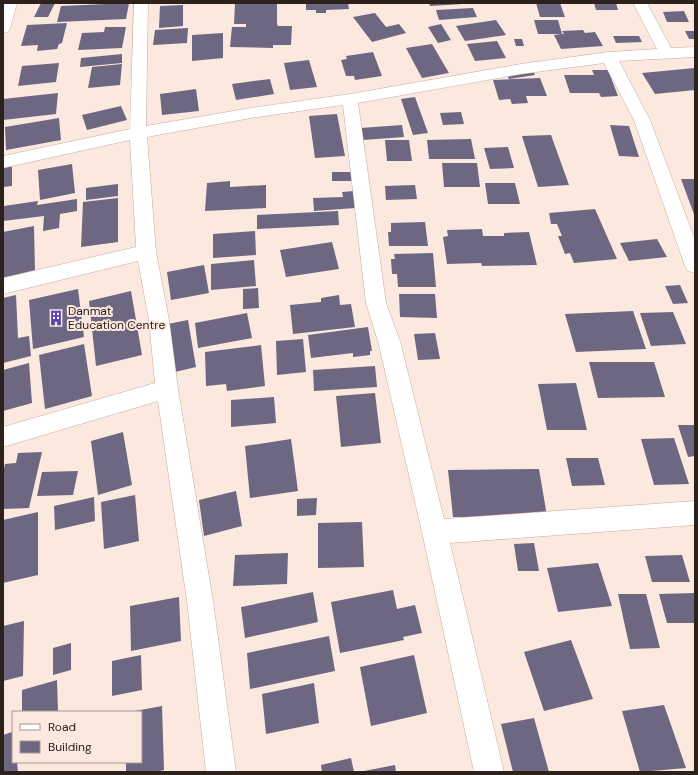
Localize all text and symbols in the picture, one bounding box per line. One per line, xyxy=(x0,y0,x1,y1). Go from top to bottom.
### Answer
place label: Danmat Education Centre xyxy=(68,303,165,333)
building icon: Danmat Education Centre xyxy=(47,309,65,327)
legend xyxy=(12,711,142,763)
text: Road xyxy=(48,719,76,735)
text: Building xyxy=(48,739,92,755)

